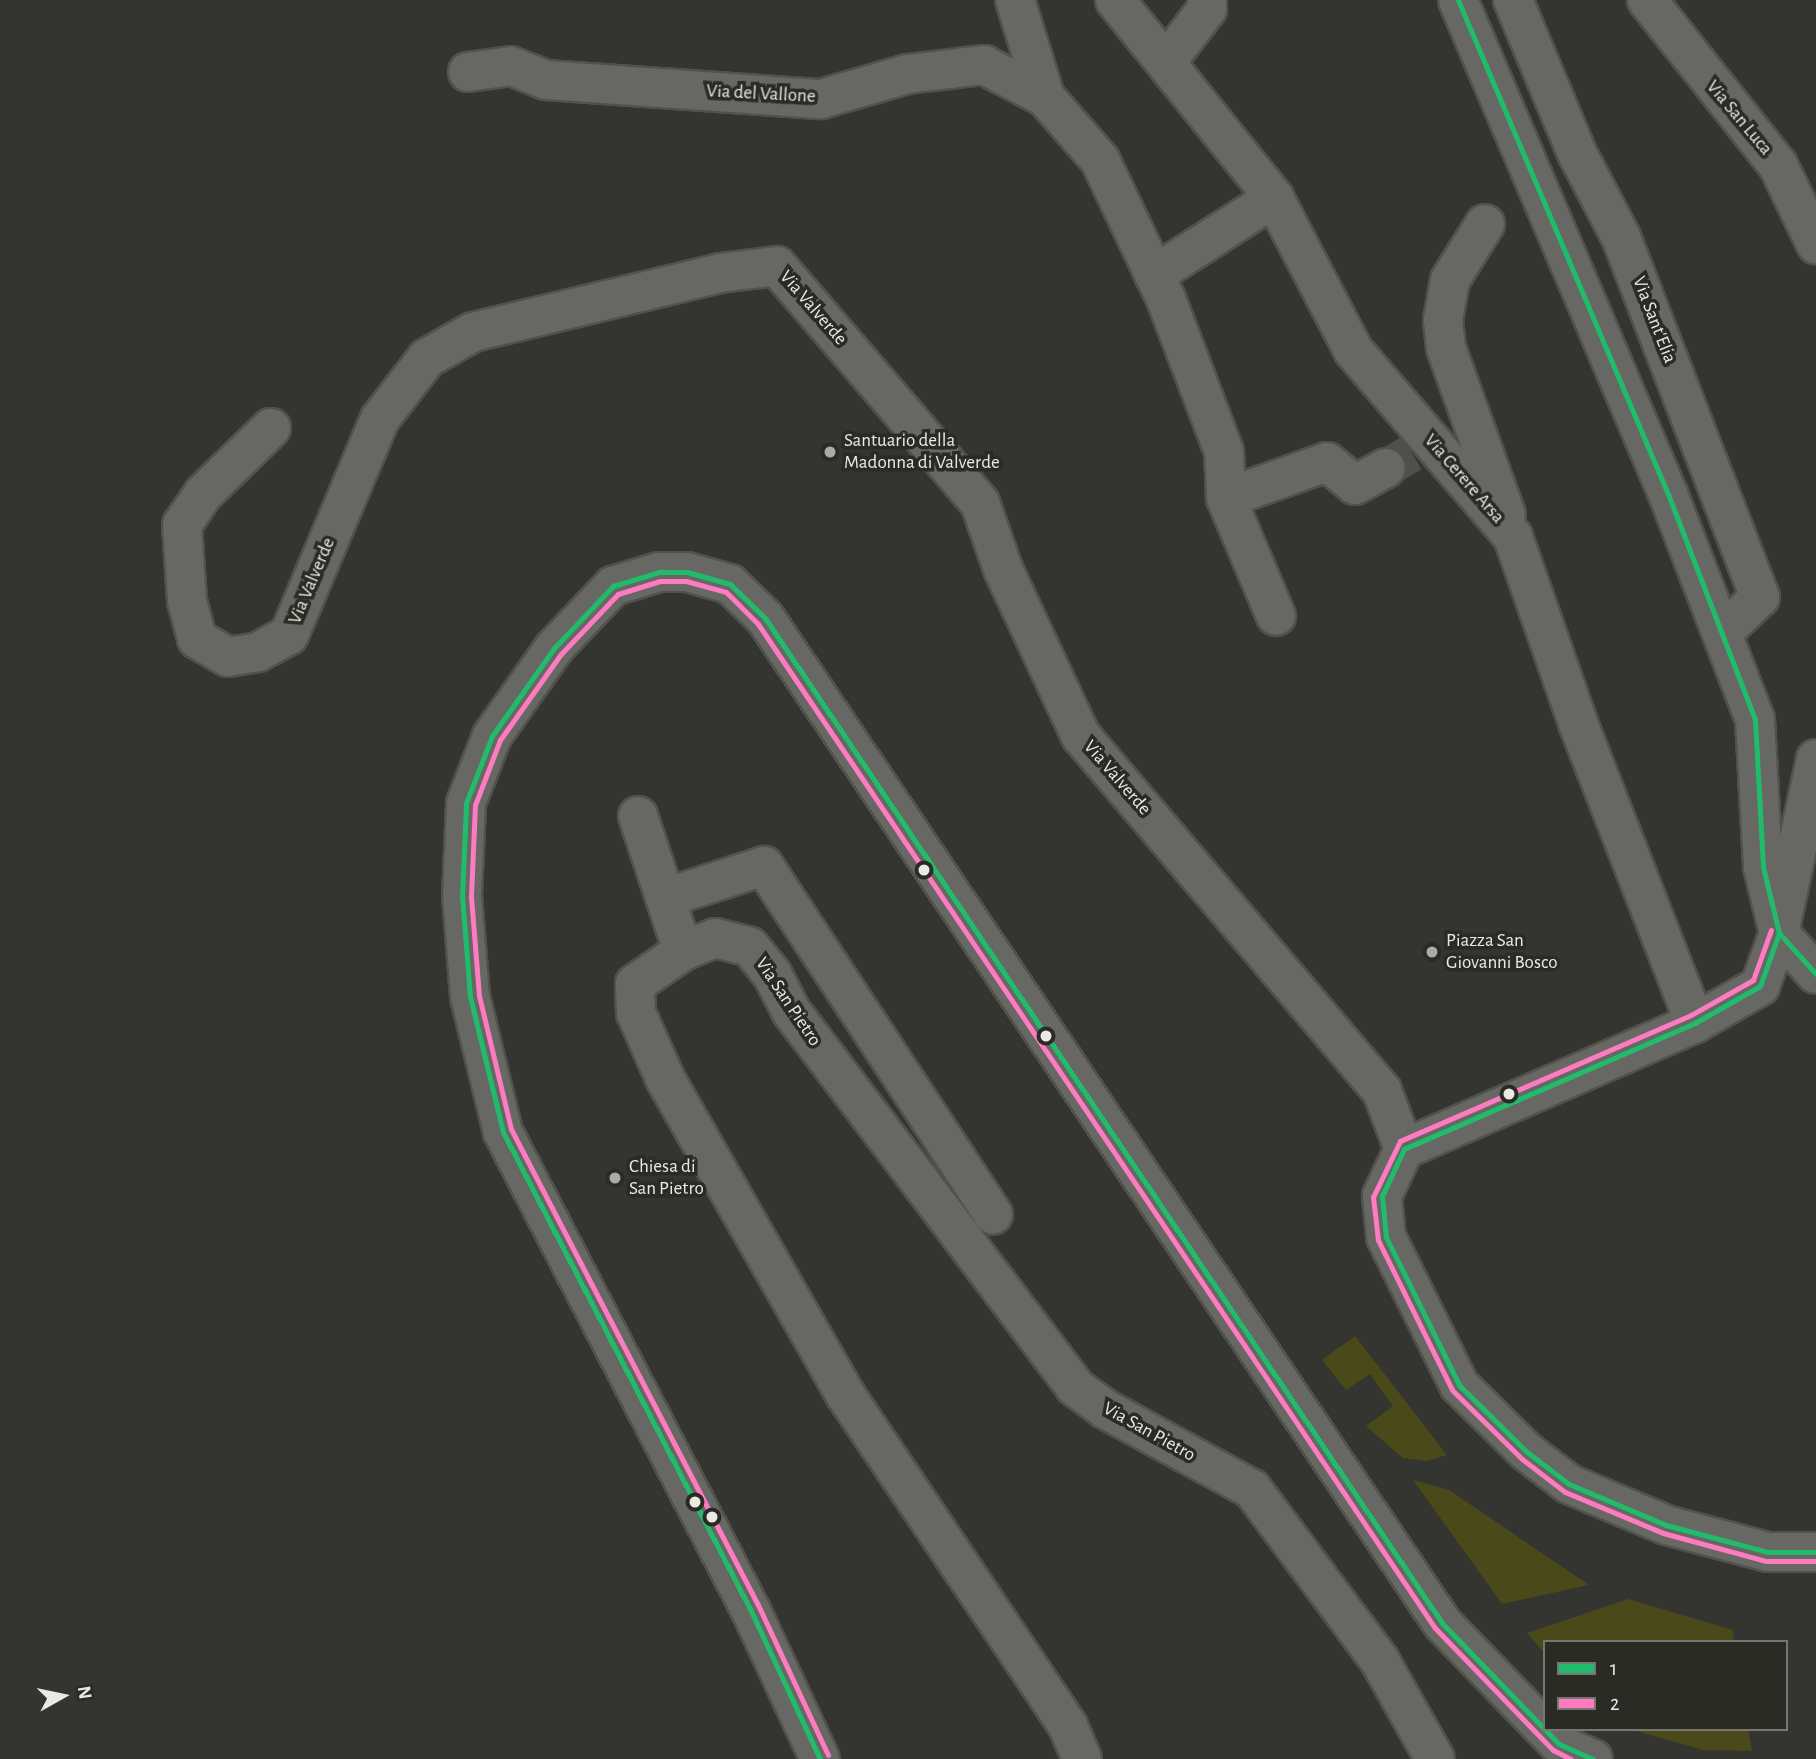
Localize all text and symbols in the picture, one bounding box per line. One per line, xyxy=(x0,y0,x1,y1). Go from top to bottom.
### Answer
street label: Via San Luca xyxy=(1701,76,1777,160)
street label: Via del Vallone xyxy=(706,80,816,108)
street label: Via Valverde xyxy=(774,266,852,350)
street label: Via Sant'Elia xyxy=(1627,273,1681,367)
place label: Santuario della Madonna di Valverde xyxy=(844,430,1000,474)
street label: Via Cerere Arsa xyxy=(1419,430,1509,528)
marker: Santuario della Madonna di Valverde xyxy=(822,444,838,460)
street label: Via Valverde xyxy=(284,534,340,628)
street label: Via Valverde xyxy=(1078,736,1156,820)
unlabelled marker xyxy=(917,863,931,877)
place label: Piazza San Giovanni Bosco xyxy=(1446,930,1558,974)
marker: Piazza San Giovanni Bosco xyxy=(1424,944,1440,960)
street label: Via San Pietro xyxy=(750,953,826,1051)
unlabelled marker xyxy=(1039,1029,1053,1043)
unlabelled marker xyxy=(1502,1087,1516,1101)
place label: Chiesa di San Pietro xyxy=(629,1156,704,1200)
marker: Chiesa di San Pietro xyxy=(607,1170,623,1186)
street label: Via San Pietro xyxy=(1099,1397,1199,1467)
unlabelled marker xyxy=(688,1495,702,1509)
unlabelled marker xyxy=(705,1510,719,1524)
legend xyxy=(1543,1640,1788,1731)
text: 1 xyxy=(1610,1658,1617,1679)
north arrow xyxy=(28,1661,98,1731)
text: N xyxy=(74,1685,95,1701)
text: 2 xyxy=(1610,1693,1620,1714)

